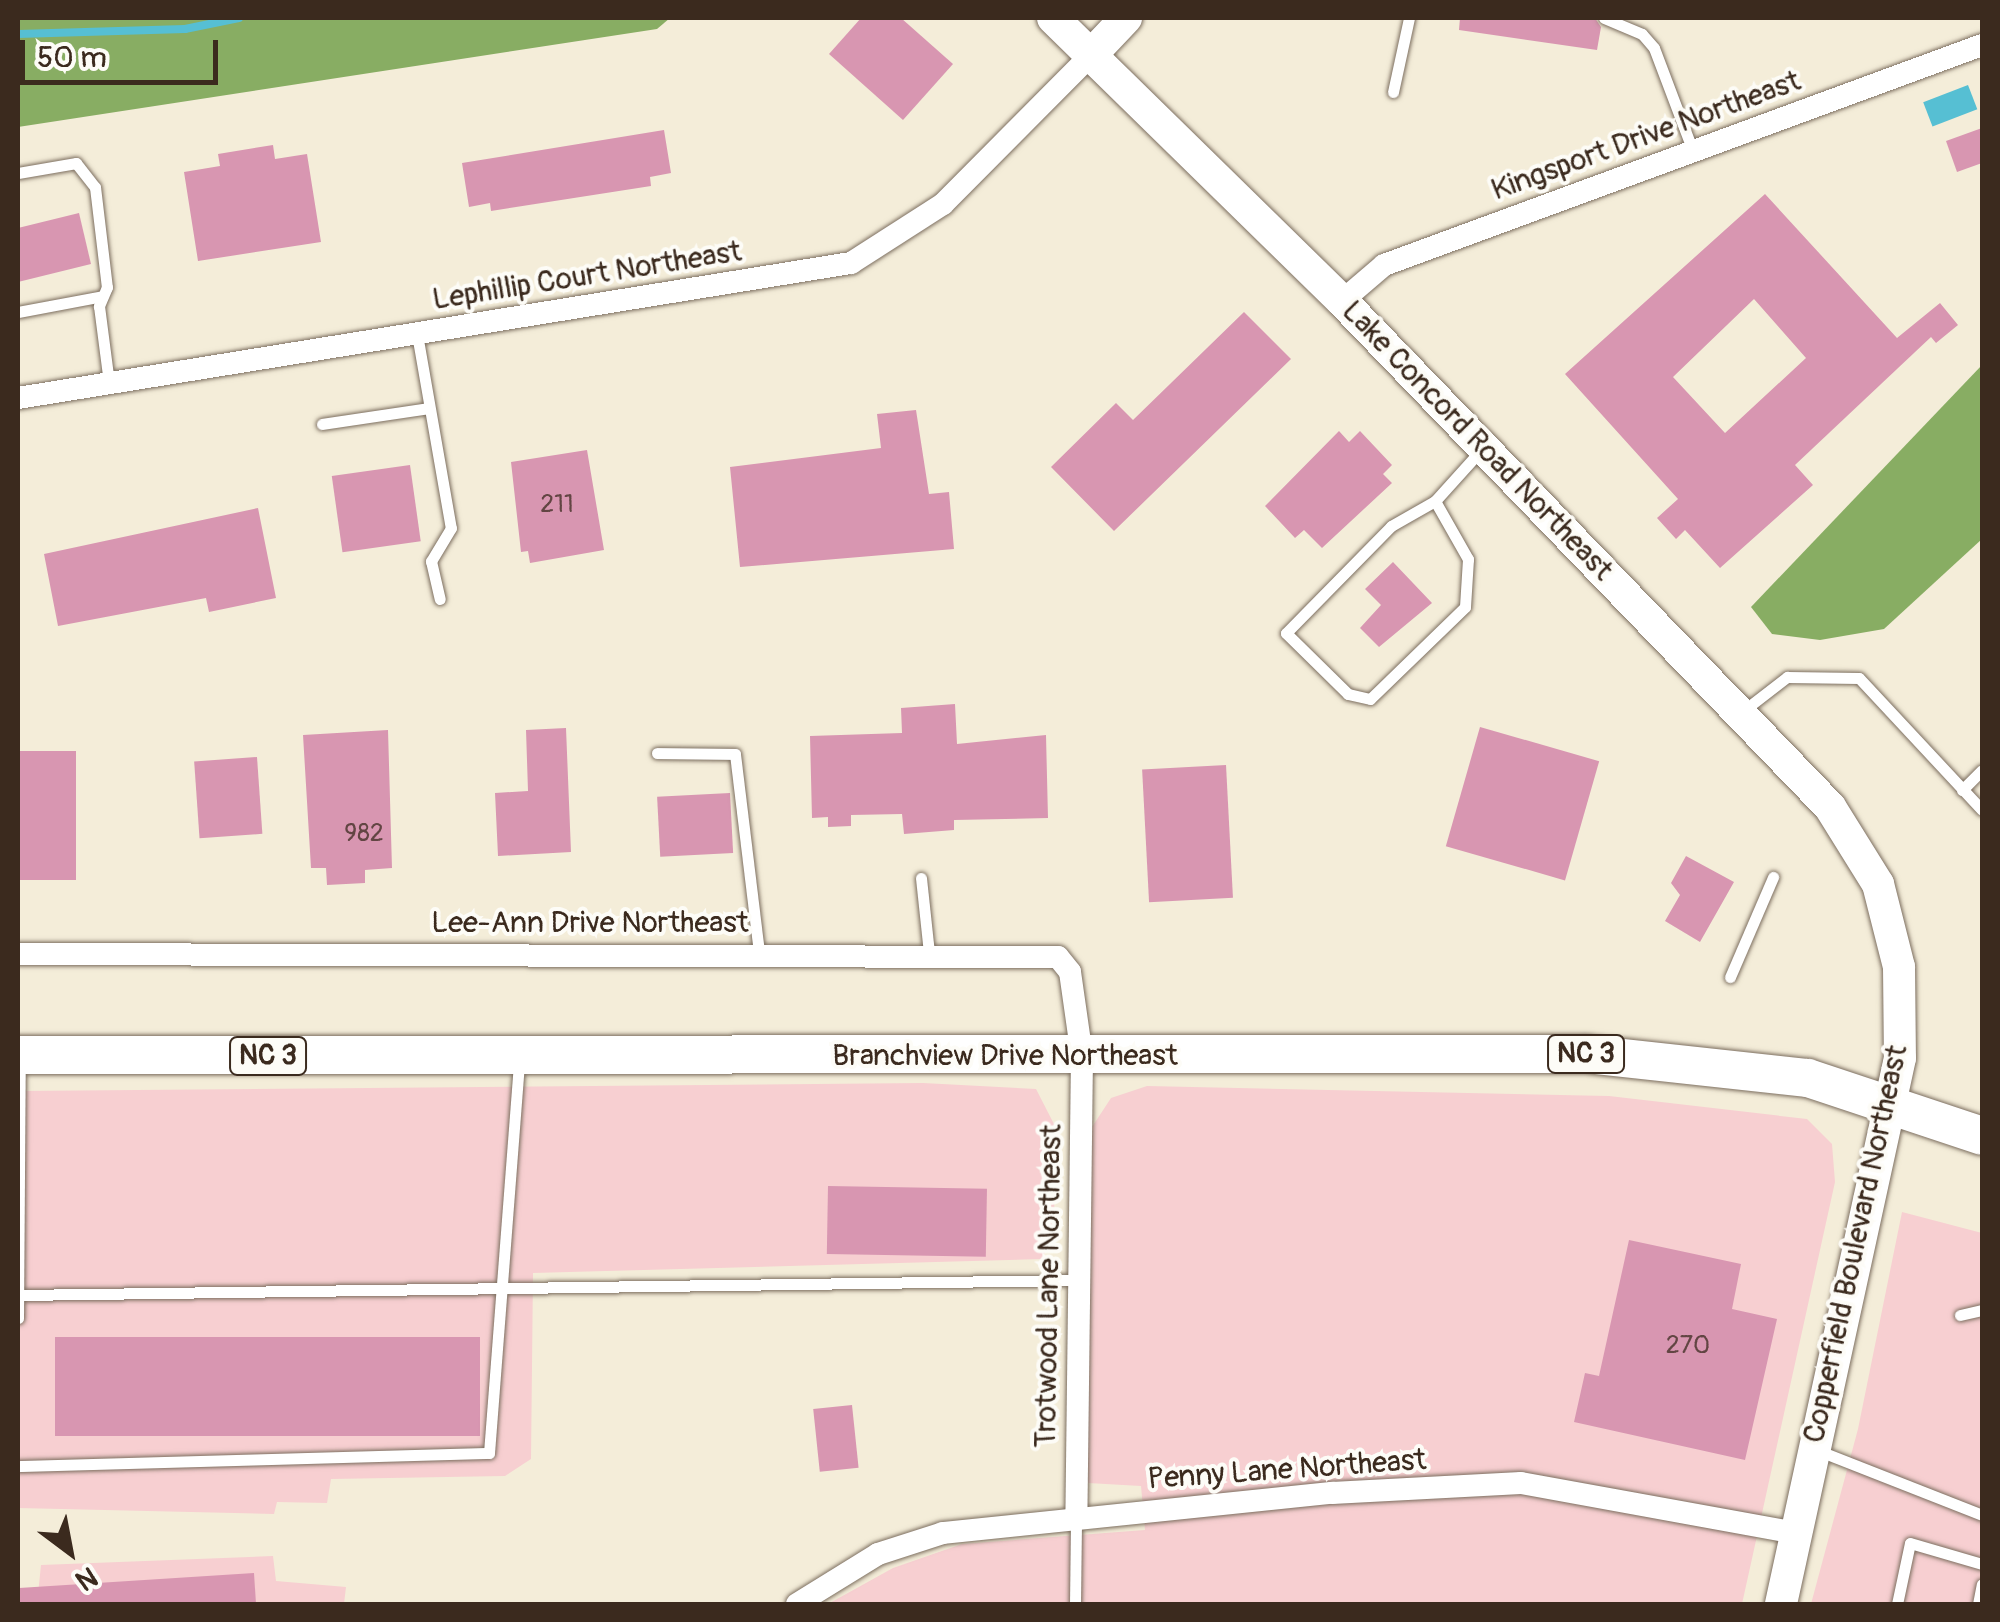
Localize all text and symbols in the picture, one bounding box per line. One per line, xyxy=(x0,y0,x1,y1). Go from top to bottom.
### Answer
scale bar xyxy=(25,20,222,82)
text: 50 m xyxy=(37,39,107,76)
street label: Kingsport Drive Northeast xyxy=(1487,63,1805,209)
street label: Lephillip Court Northeast xyxy=(430,234,744,318)
street label: Lake Concord Road Northeast xyxy=(1334,294,1620,588)
house number: 211 xyxy=(540,490,574,520)
house number: 982 xyxy=(344,819,384,849)
street label: Lee-Ann Drive Northeast xyxy=(431,905,749,941)
road number: NC 3 xyxy=(1546,1031,1626,1077)
road number: NC 3 xyxy=(228,1033,308,1079)
street label: Branchview Drive Northeast xyxy=(832,1038,1178,1074)
street label: Copperfield Boulevard Northeast xyxy=(1796,1042,1916,1446)
street label: Trotwood Lane Northeast xyxy=(1028,1124,1070,1448)
house number: 270 xyxy=(1666,1331,1710,1361)
street label: Penny Lane Northeast xyxy=(1146,1442,1428,1498)
north arrow xyxy=(20,1502,120,1602)
text: N xyxy=(69,1558,103,1598)

